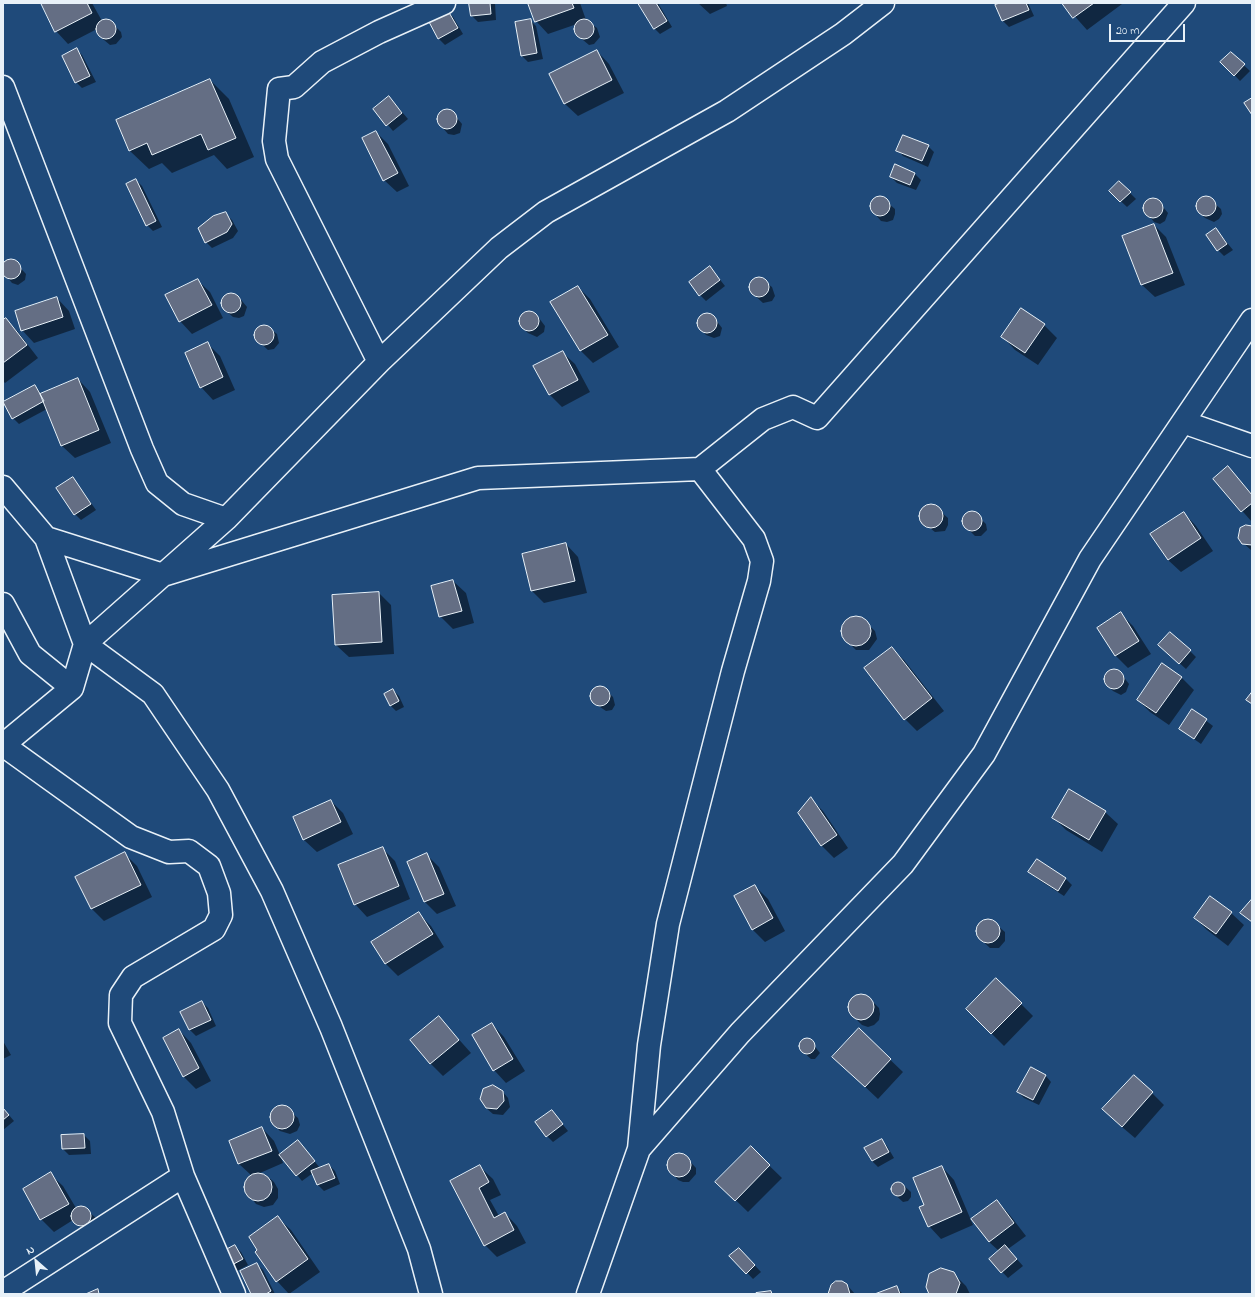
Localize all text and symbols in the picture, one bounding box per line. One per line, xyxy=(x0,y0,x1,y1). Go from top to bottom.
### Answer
scale bar xyxy=(1111,16,1187,42)
text: 20 m xyxy=(1116,22,1139,40)
north arrow xyxy=(16,1241,56,1281)
text: N xyxy=(24,1241,37,1259)

